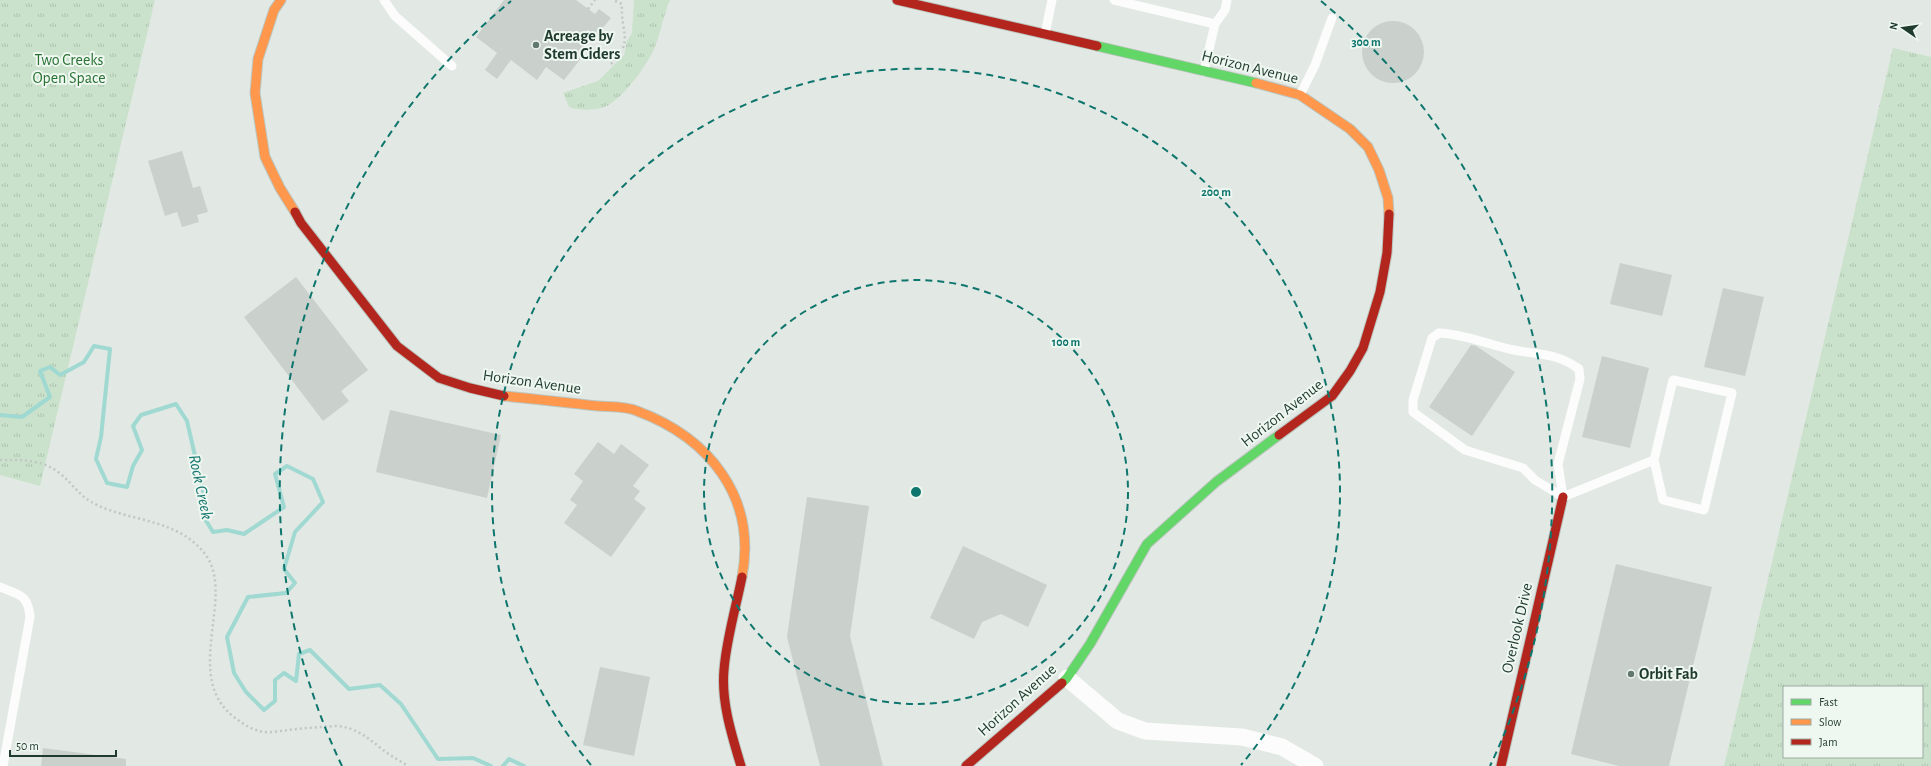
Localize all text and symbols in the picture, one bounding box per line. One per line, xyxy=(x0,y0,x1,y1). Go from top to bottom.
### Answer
north arrow xyxy=(1883,8,1923,48)
text: N xyxy=(1888,21,1900,31)
place label: Acreage by Stem Ciders xyxy=(544,28,620,62)
text: 300 m xyxy=(1351,36,1381,48)
marker: Acreage by Stem Ciders xyxy=(531,40,541,50)
street label: Horizon Avenue xyxy=(1200,47,1300,87)
park label: Two Creeks Open Space xyxy=(32,52,106,86)
text: 200 m xyxy=(1201,186,1231,198)
text: 100 m xyxy=(1052,336,1080,348)
street label: Horizon Avenue xyxy=(482,367,582,397)
street label: Horizon Avenue xyxy=(1238,376,1326,450)
water label: Rock Creek xyxy=(186,453,216,521)
centre of rings xyxy=(909,485,923,499)
street label: Overlook Drive xyxy=(1499,581,1535,675)
street label: Horizon Avenue xyxy=(975,661,1059,739)
place label: Orbit Fab xyxy=(1639,666,1698,682)
marker: Orbit Fab xyxy=(1626,669,1636,679)
legend xyxy=(1783,686,1923,758)
text: Fast xyxy=(1819,696,1838,708)
text: Slow xyxy=(1819,716,1841,728)
scale bar xyxy=(10,732,116,758)
text: Jam xyxy=(1819,736,1838,748)
text: 50 m xyxy=(16,740,39,752)

